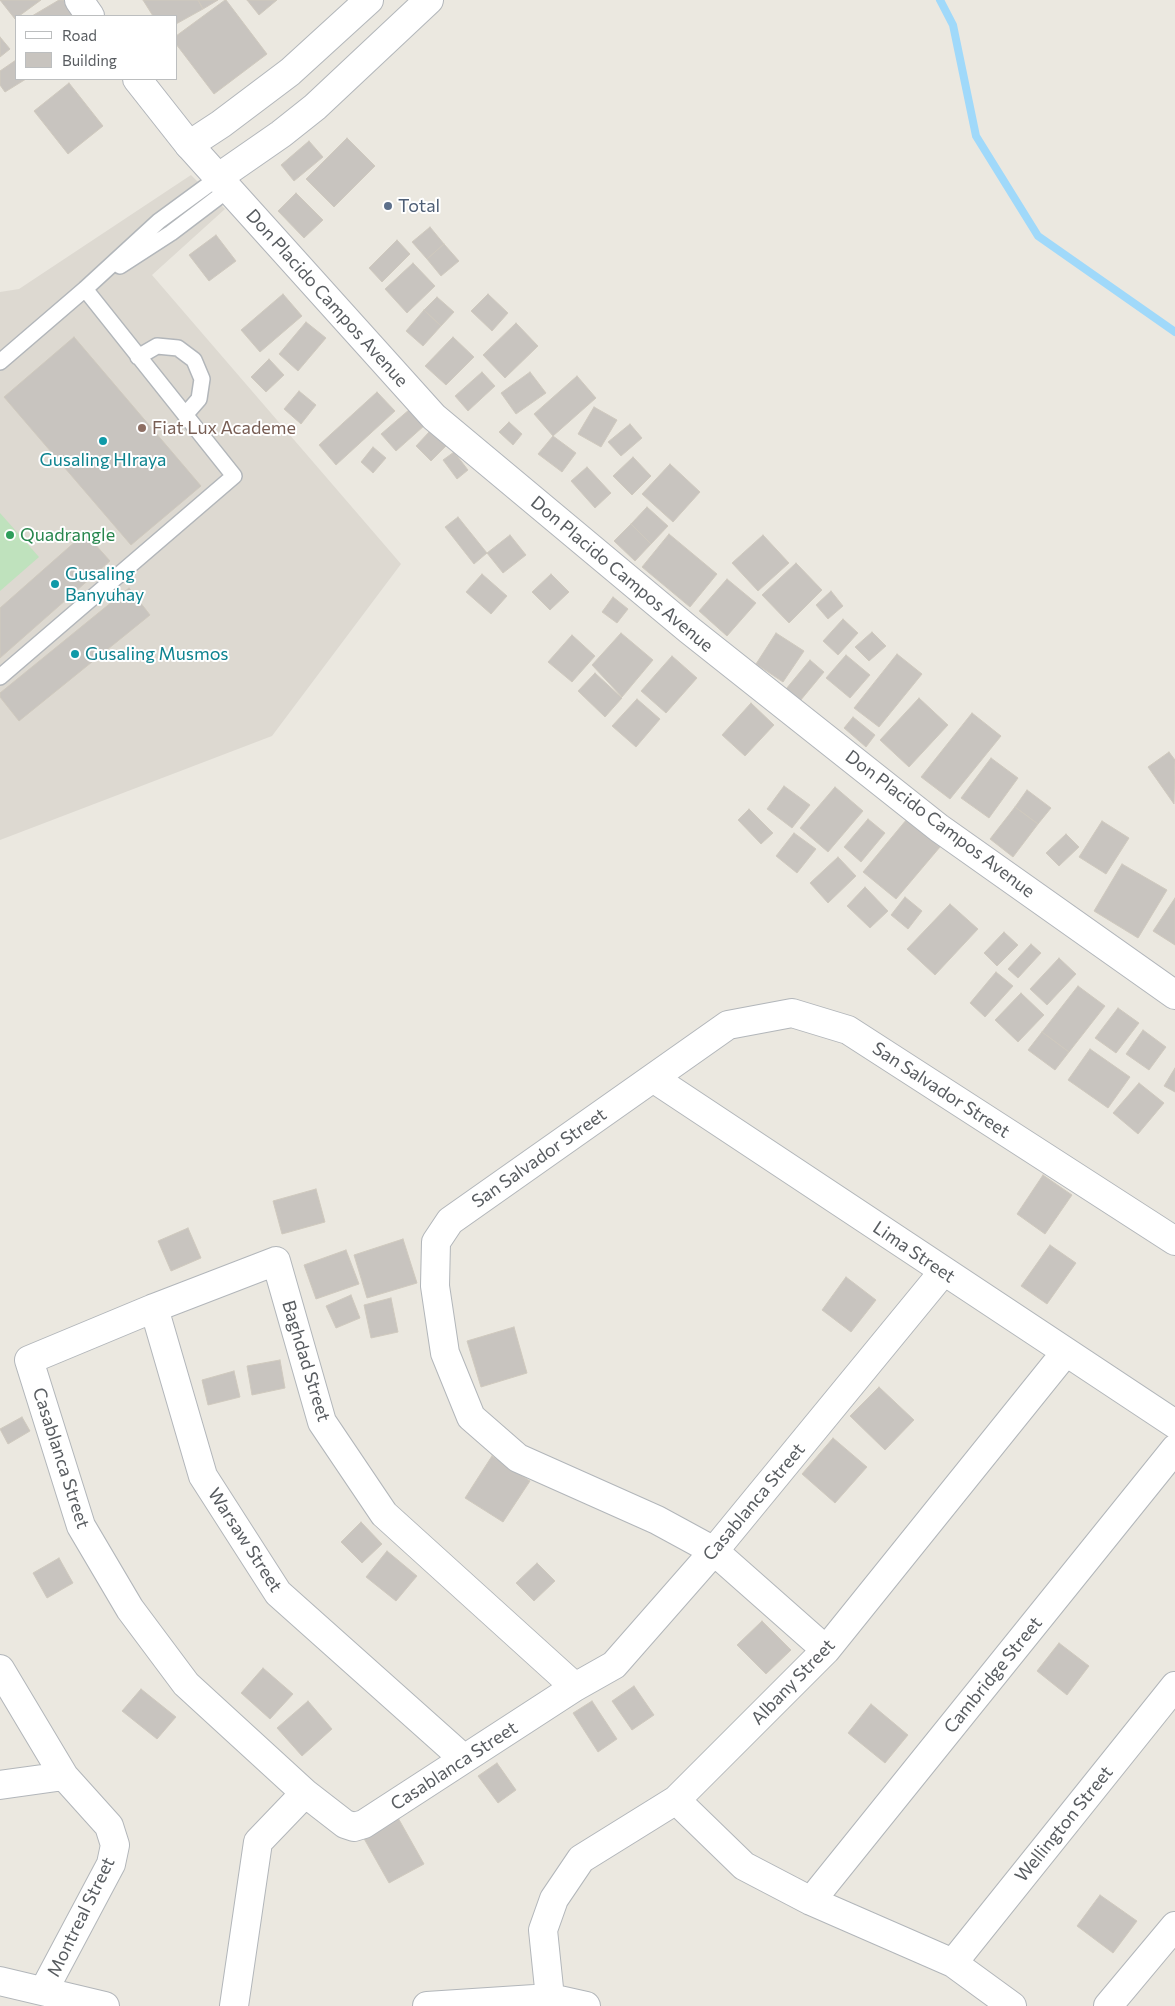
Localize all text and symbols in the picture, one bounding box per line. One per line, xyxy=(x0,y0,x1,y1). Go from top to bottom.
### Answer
legend xyxy=(15,15,178,80)
text: Road xyxy=(62,26,97,44)
text: Building xyxy=(62,51,117,69)
place label: Total xyxy=(398,195,440,217)
marker: Total xyxy=(382,200,394,212)
street label: Don Placido Campos Avenue xyxy=(242,205,412,391)
place label: Fiat Lux Academe xyxy=(152,417,296,439)
marker: Fiat Lux Academe xyxy=(136,422,148,434)
marker: Gusaling HIraya xyxy=(97,435,109,447)
place label: Gusaling HIraya xyxy=(40,449,166,471)
street label: Don Placido Campos Avenue xyxy=(526,491,718,657)
place label: Quadrangle xyxy=(20,524,115,546)
marker: Quadrangle xyxy=(4,529,16,541)
place label: Gusaling Banyuhay xyxy=(65,563,144,606)
marker: Gusaling Banyuhay xyxy=(49,578,61,590)
place label: Gusaling Musmos xyxy=(85,643,228,665)
marker: Gusaling Musmos xyxy=(69,648,81,660)
street label: Don Placido Campos Avenue xyxy=(841,746,1039,902)
street label: San Salvador Street xyxy=(868,1038,1014,1142)
street label: San Salvador Street xyxy=(468,1103,610,1213)
street label: Lima Street xyxy=(869,1217,959,1287)
street label: Baghdad Street xyxy=(277,1298,335,1424)
street label: Casablanca Street xyxy=(28,1385,94,1531)
street label: Casablanca Street xyxy=(699,1439,809,1565)
street label: Warsaw Street xyxy=(203,1484,287,1596)
street label: Cambridge Street xyxy=(939,1612,1047,1738)
street label: Albany Street xyxy=(747,1635,839,1729)
street label: Casablanca Street xyxy=(387,1717,521,1815)
street label: Wellington Street xyxy=(1011,1762,1117,1886)
street label: Montreal Street xyxy=(43,1854,119,1980)

